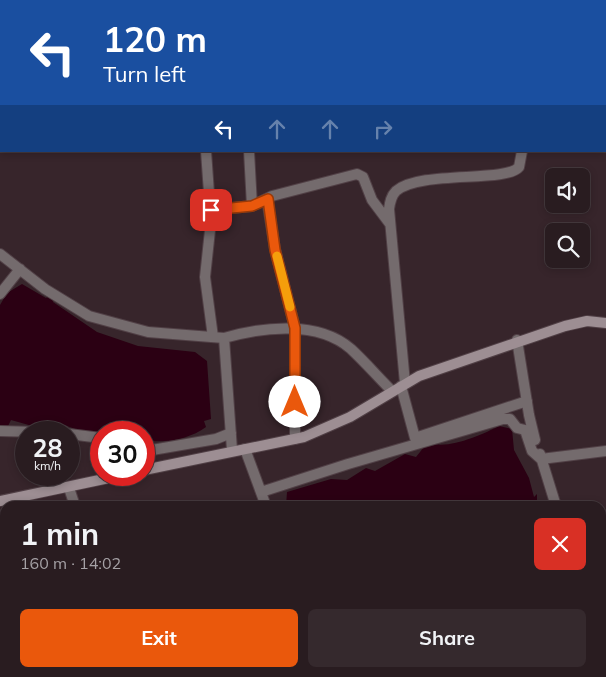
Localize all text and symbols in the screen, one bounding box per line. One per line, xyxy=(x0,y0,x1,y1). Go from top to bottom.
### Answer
text: 120 m xyxy=(103,17,207,61)
icon: left xyxy=(20,20,85,85)
text: Turn left xyxy=(103,60,186,88)
icon: left xyxy=(210,115,238,143)
icon: ahead xyxy=(263,115,291,143)
icon: ahead xyxy=(316,115,344,143)
icon: right xyxy=(369,115,397,143)
map controls xyxy=(545,168,590,268)
button: sound xyxy=(545,168,590,213)
pin xyxy=(190,189,232,231)
icon: arrive xyxy=(197,196,225,224)
button: search xyxy=(545,223,590,268)
position arrow xyxy=(268,375,320,427)
speed limit sign: 30 xyxy=(90,421,155,486)
text: 28 xyxy=(32,432,63,463)
text: km/h xyxy=(34,458,61,473)
text: 1 min xyxy=(20,515,99,553)
button: close xyxy=(534,518,586,570)
text: 160 m · 14:02 xyxy=(20,553,121,573)
button: Exit xyxy=(20,609,298,667)
button: Share xyxy=(308,609,586,667)

